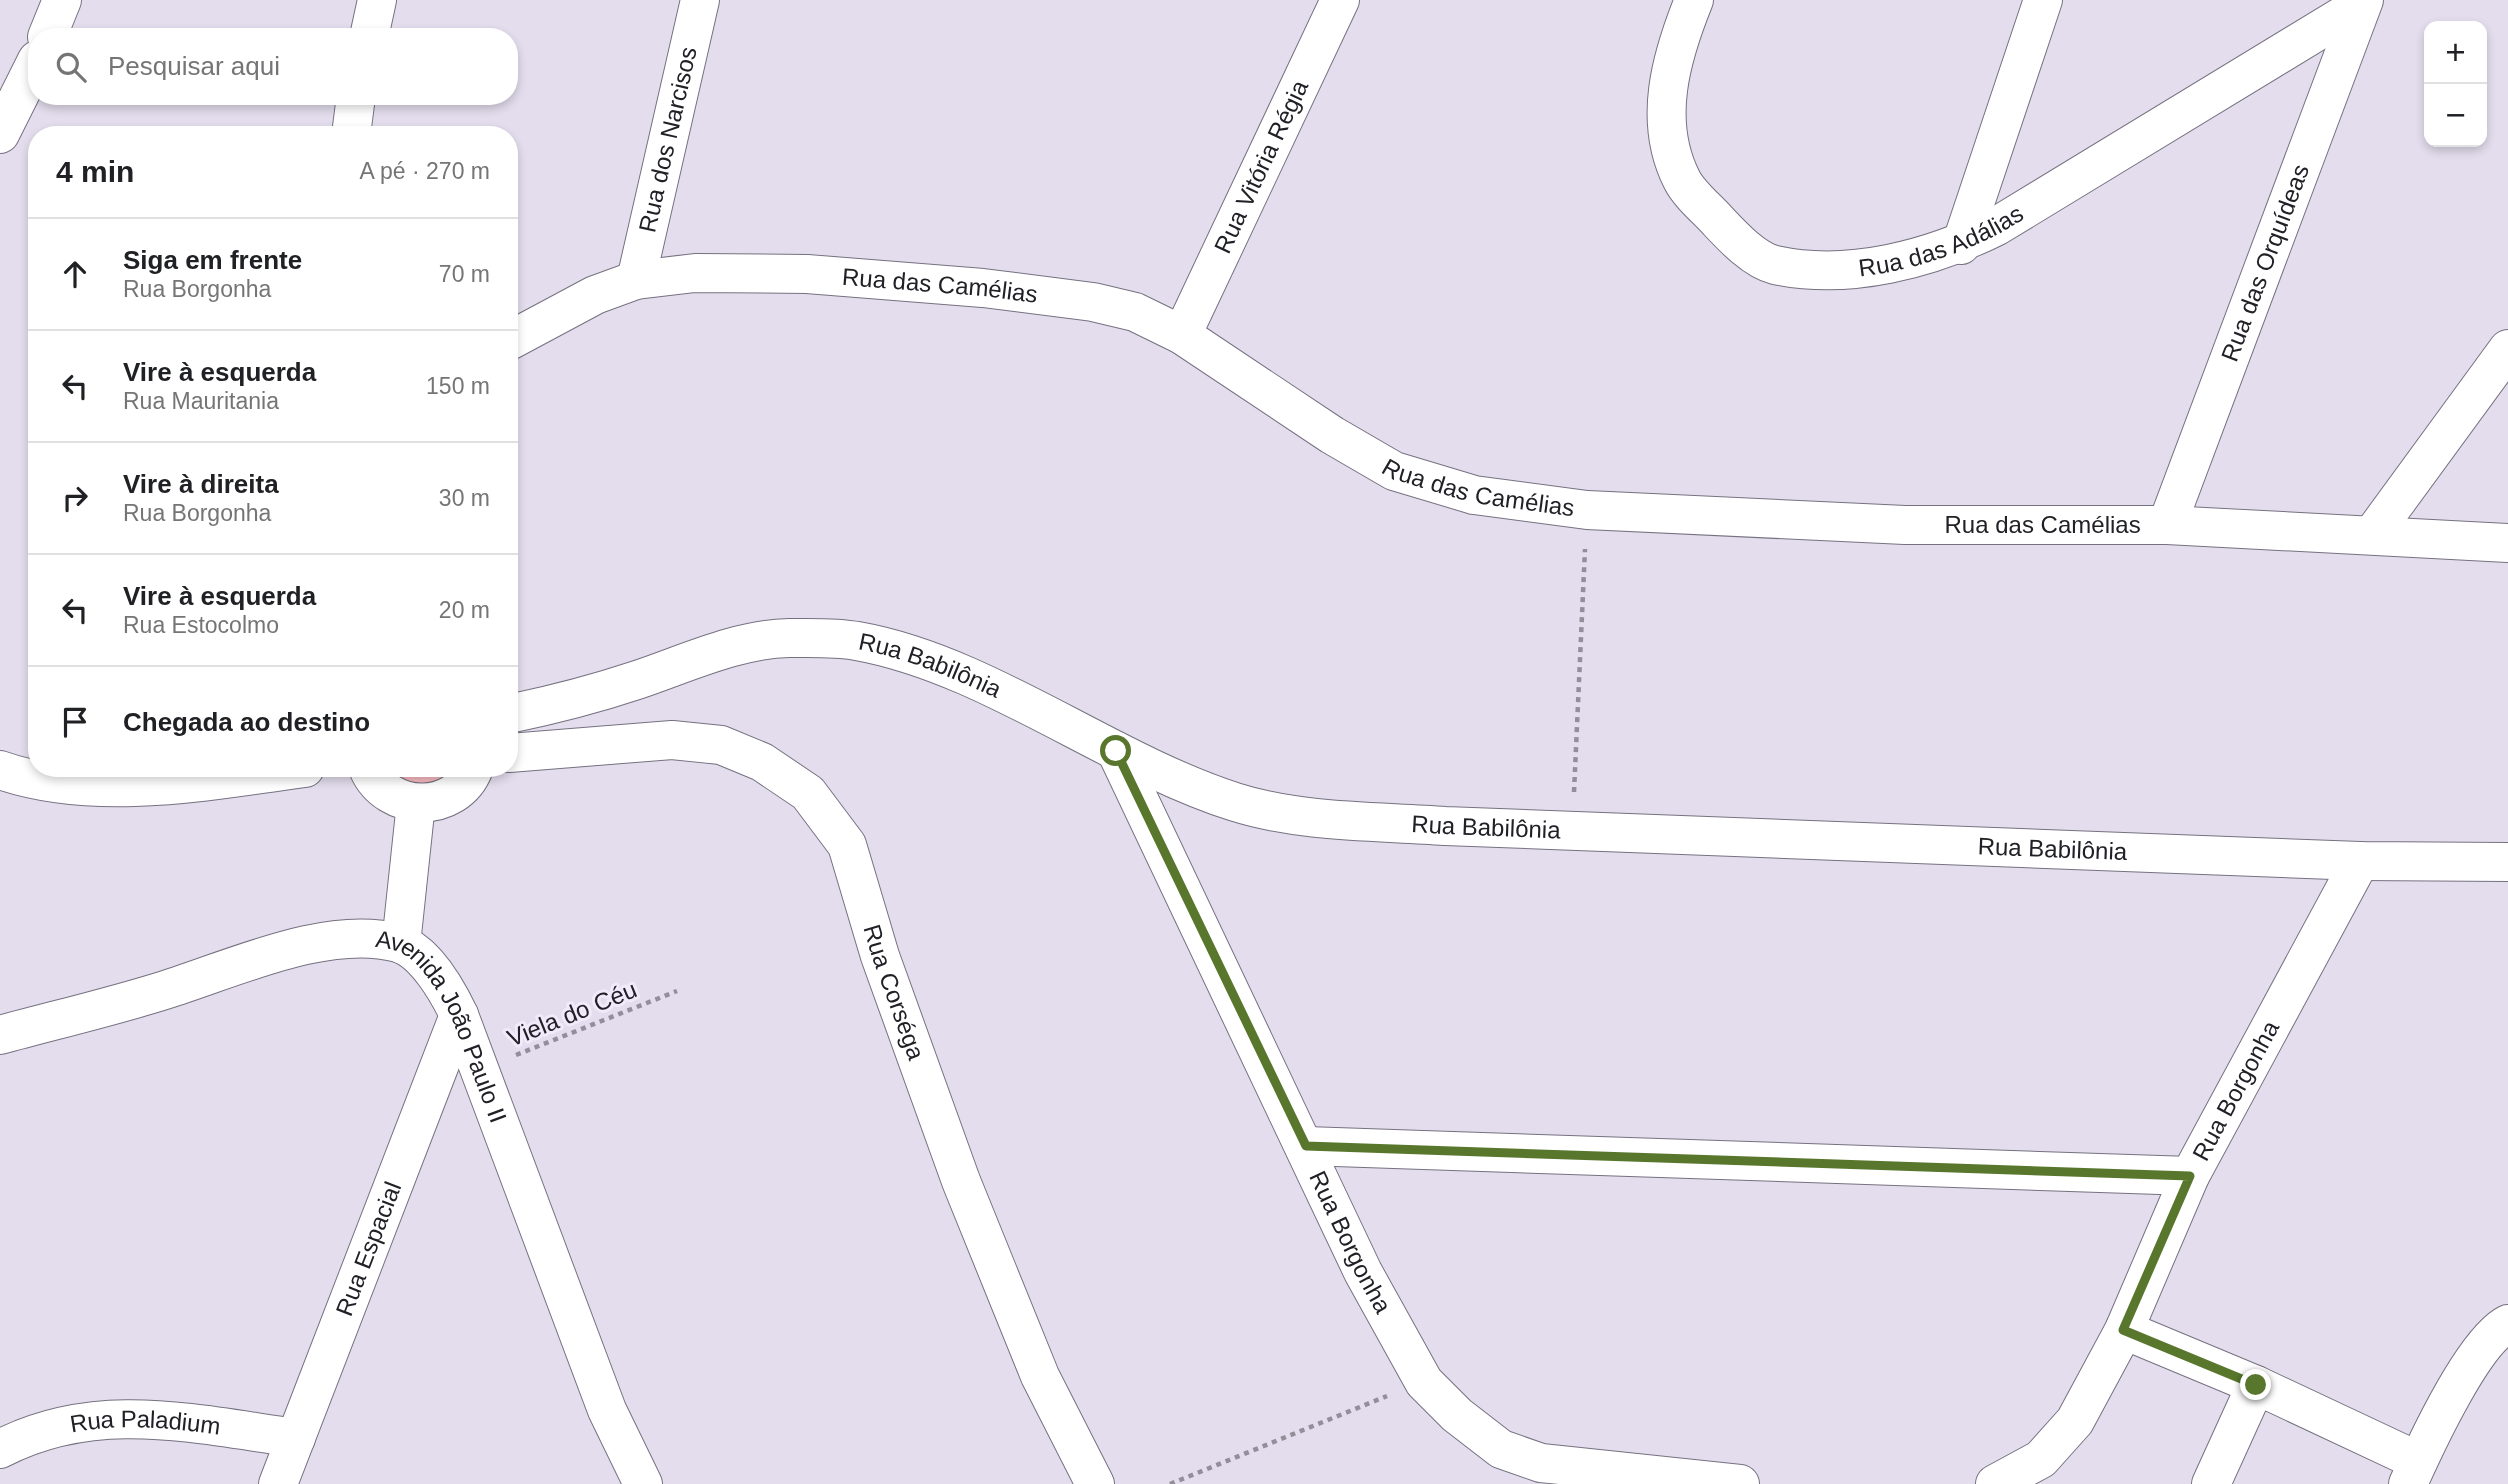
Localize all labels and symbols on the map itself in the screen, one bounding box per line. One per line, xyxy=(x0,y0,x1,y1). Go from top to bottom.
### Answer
street label: Rua dos Narcisos xyxy=(633,44,702,235)
street label: Rua Vitória Régia xyxy=(1209,75,1313,257)
street label: Rua das Orquídeas xyxy=(2216,160,2314,365)
street label: Rua das Adálias xyxy=(1857,199,2028,282)
street label: Rua das Camélias xyxy=(841,263,1039,308)
street label: Rua das Camélias xyxy=(1377,453,1576,521)
street label: Rua das Camélias xyxy=(1944,511,2141,538)
street label: Rua Babilônia xyxy=(856,628,1006,703)
route start xyxy=(1100,735,1131,766)
street label: Rua Babilônia xyxy=(1411,810,1562,843)
street label: Rua Babilônia xyxy=(1977,832,2128,865)
street label: Rua Corséga xyxy=(858,921,930,1064)
street label: Avenida João Paulo II xyxy=(374,925,512,1126)
street label: Viela do Céu xyxy=(503,975,640,1052)
street label: Rua Borgonha xyxy=(2187,1015,2284,1165)
street label: Rua Borgonha xyxy=(1304,1167,1397,1318)
street label: Rua Espacial xyxy=(330,1178,406,1320)
route end xyxy=(2240,1369,2271,1400)
street label: Rua Paladium xyxy=(68,1405,222,1440)

